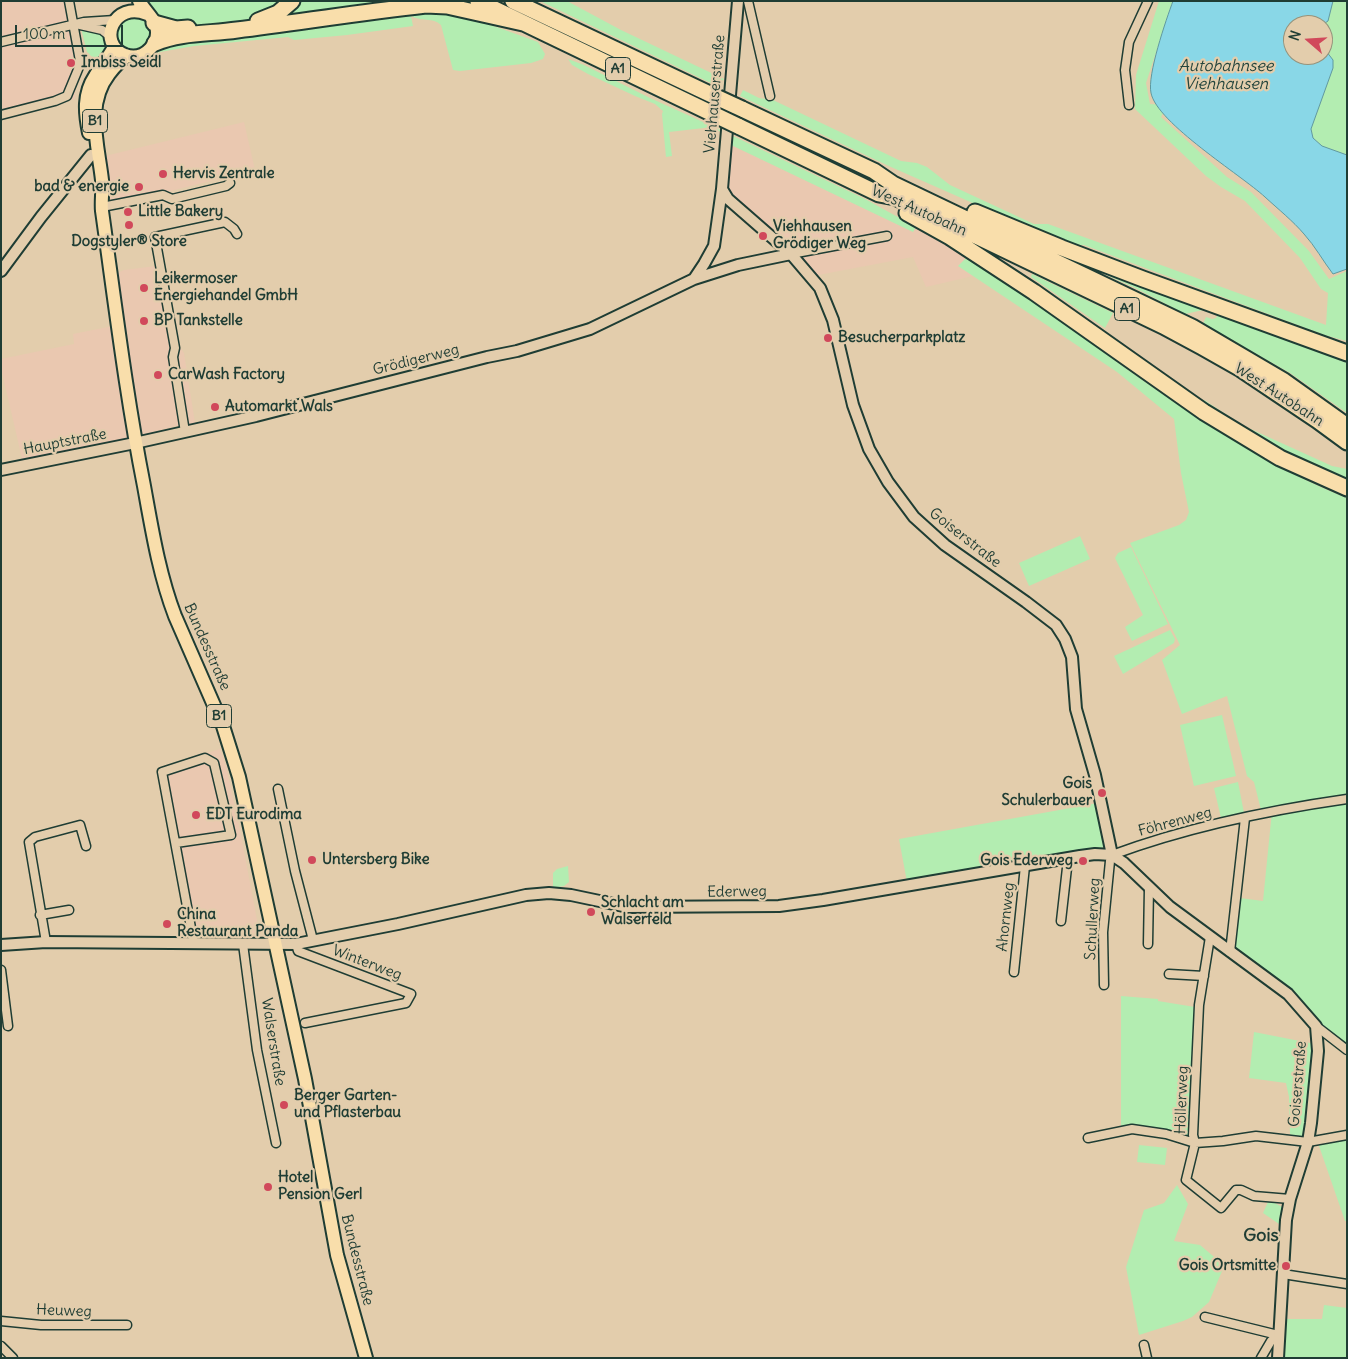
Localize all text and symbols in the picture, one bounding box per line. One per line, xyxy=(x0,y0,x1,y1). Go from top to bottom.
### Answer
scale bar xyxy=(18,15,125,47)
north arrow xyxy=(1283,15,1333,65)
text: 100 m xyxy=(23,24,65,43)
text: N xyxy=(1285,28,1305,43)
street label: Viehhauserstraße xyxy=(701,34,729,154)
place label: Imbiss Seidl xyxy=(81,54,161,72)
water label: Autobahnsee Viehhausen xyxy=(1179,56,1273,94)
marker: Imbiss Seidl xyxy=(65,57,77,69)
road number: A1 xyxy=(606,58,630,80)
road number: B1 xyxy=(82,110,108,132)
place label: Hervis Zentrale xyxy=(173,165,275,183)
marker: Hervis Zentrale xyxy=(157,168,169,180)
place label: bad & energie xyxy=(34,178,129,196)
marker: bad & energie xyxy=(133,181,145,193)
street label: West Autobahn xyxy=(868,182,970,240)
place label: Little Bakery xyxy=(138,203,223,221)
marker: Little Bakery xyxy=(122,206,134,218)
place label: Viehhausen Grödiger Weg xyxy=(773,218,866,253)
marker: Dogstyler® Store xyxy=(123,219,135,231)
marker: Viehhausen Grödiger Weg xyxy=(757,230,769,242)
place label: Dogstyler® Store xyxy=(71,233,187,251)
place label: Leikermoser Energiehandel GmbH xyxy=(154,270,298,305)
marker: Leikermoser Energiehandel GmbH xyxy=(138,282,150,294)
road number: A1 xyxy=(1114,298,1140,320)
place label: BP Tankstelle xyxy=(154,312,243,330)
marker: BP Tankstelle xyxy=(138,315,150,327)
place label: Besucherparkplatz xyxy=(838,329,965,347)
marker: Besucherparkplatz xyxy=(822,332,834,344)
street label: Grödigerweg xyxy=(371,341,461,379)
street label: West Autobahn xyxy=(1231,359,1327,431)
place label: CarWash Factory xyxy=(168,366,285,384)
marker: CarWash Factory xyxy=(152,369,164,381)
place label: Automarkt Wals xyxy=(225,398,333,416)
marker: Automarkt Wals xyxy=(209,401,221,413)
street label: Hauptstraße xyxy=(22,425,108,459)
street label: Goiserstraße xyxy=(925,504,1005,572)
street label: Bundesstraße xyxy=(180,601,234,693)
road number: B1 xyxy=(206,704,232,728)
place label: Gois Schulerbauer xyxy=(1001,775,1092,810)
marker: Gois Schulerbauer xyxy=(1096,787,1108,799)
street label: Föhrenweg xyxy=(1136,804,1214,840)
place label: EDT Eurodima xyxy=(206,806,302,824)
marker: EDT Eurodima xyxy=(190,809,202,821)
place label: Untersberg Bike xyxy=(322,851,430,869)
place label: Gois Ederweg xyxy=(980,852,1073,870)
marker: Untersberg Bike xyxy=(306,854,318,866)
marker: Gois Ederweg xyxy=(1077,855,1089,867)
street label: Schullerweg xyxy=(1082,877,1104,961)
street label: Ahornweg xyxy=(993,881,1019,953)
street label: Ederweg xyxy=(707,882,767,902)
place label: Schlacht am Walserfeld xyxy=(601,894,684,929)
place label: China Restaurant Panda xyxy=(177,906,298,941)
marker: Schlacht am Walserfeld xyxy=(585,906,597,918)
marker: China Restaurant Panda xyxy=(161,918,173,930)
street label: Winterweg xyxy=(330,942,404,984)
street label: Walserstraße xyxy=(257,997,289,1087)
street label: Goiserstraße xyxy=(1285,1040,1311,1128)
street label: Höllerweg xyxy=(1172,1066,1192,1134)
place label: Berger Garten- und Pflasterbau xyxy=(294,1087,401,1122)
marker: Berger Garten- und Pflasterbau xyxy=(278,1099,290,1111)
place label: Hotel Pension Gerl xyxy=(278,1169,362,1204)
marker: Hotel Pension Gerl xyxy=(262,1181,274,1193)
street label: Bundesstraße xyxy=(337,1212,377,1308)
district label: Gois xyxy=(1243,1225,1279,1247)
place label: Gois Ortsmitte xyxy=(1179,1257,1276,1275)
marker: Gois Ortsmitte xyxy=(1280,1260,1292,1272)
street label: Heuweg xyxy=(36,1301,92,1321)

